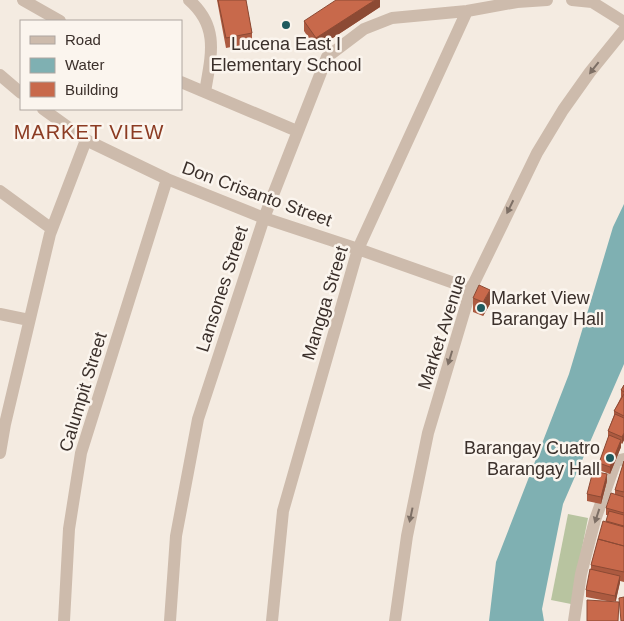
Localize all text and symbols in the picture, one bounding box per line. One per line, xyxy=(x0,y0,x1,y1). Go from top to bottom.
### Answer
marker: Lucena East I Elementary School xyxy=(280,19,292,31)
legend xyxy=(20,20,182,110)
text: Road xyxy=(65,31,101,48)
place label: Lucena East I Elementary School xyxy=(210,34,362,75)
text: Water xyxy=(65,56,104,73)
one-way arrow xyxy=(588,61,599,74)
text: Building xyxy=(65,81,118,98)
district label: MARKET VIEW xyxy=(14,121,164,143)
street label: Don Crisanto Street xyxy=(179,158,335,230)
one-way arrow xyxy=(506,200,514,214)
street label: Lansones Street xyxy=(192,224,252,354)
street label: Mangga Street xyxy=(298,244,352,362)
street label: Market Avenue xyxy=(414,272,470,392)
place label: Market View Barangay Hall xyxy=(491,288,604,329)
marker: Market View Barangay Hall xyxy=(475,302,487,314)
street label: Calumpit Street xyxy=(55,330,111,454)
one-way arrow xyxy=(446,350,454,365)
place label: Barangay Cuatro Barangay Hall xyxy=(464,438,600,479)
marker: Barangay Cuatro Barangay Hall xyxy=(604,452,616,464)
one-way arrow xyxy=(407,508,415,523)
one-way arrow xyxy=(592,509,600,524)

